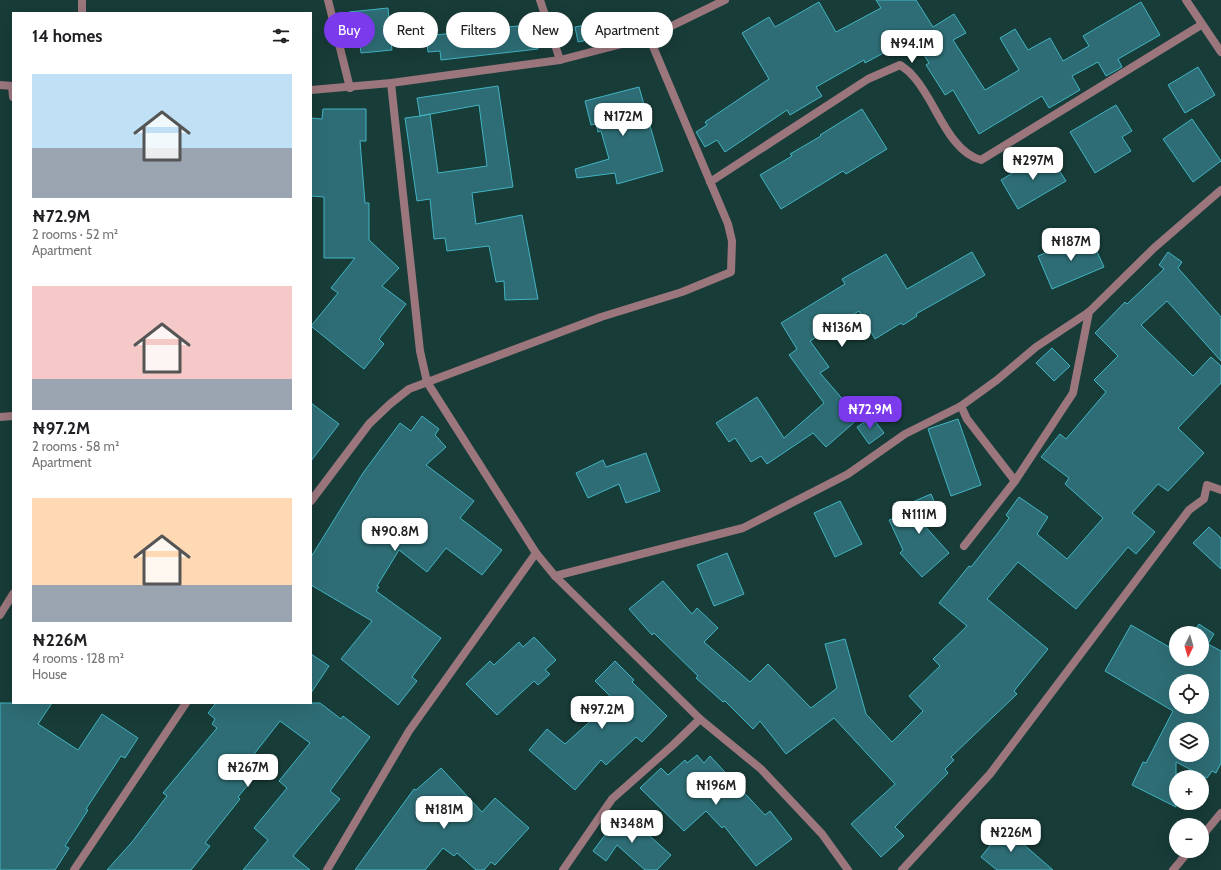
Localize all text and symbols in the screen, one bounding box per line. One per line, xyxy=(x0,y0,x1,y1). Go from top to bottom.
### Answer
chip: Buy xyxy=(324,12,375,48)
chip: Rent xyxy=(383,12,438,48)
chip: Filters xyxy=(446,12,510,48)
chip: New xyxy=(518,12,573,48)
chip: Apartment xyxy=(581,12,673,48)
icon: filters xyxy=(270,25,292,47)
text: 14 homes xyxy=(32,26,102,46)
pin: ₦94.1M xyxy=(879,30,945,64)
text: ₦94.1M xyxy=(890,35,934,51)
icon: home xyxy=(126,100,198,172)
pin: ₦172M xyxy=(595,103,651,137)
text: ₦172M xyxy=(603,108,643,124)
pin: ₦297M xyxy=(1005,147,1061,181)
text: ₦297M xyxy=(1012,152,1054,168)
text: ₦72.9M xyxy=(32,206,90,226)
text: 2 rooms · 52 m² xyxy=(32,226,118,242)
pin: ₦187M xyxy=(1043,228,1099,262)
text: ₦187M xyxy=(1051,233,1091,249)
text: Apartment xyxy=(32,242,92,258)
icon: home xyxy=(126,312,198,384)
pin: ₦136M xyxy=(814,314,870,348)
text: ₦136M xyxy=(822,319,862,335)
pin: ₦72.9M xyxy=(837,396,903,430)
text: ₦72.9M xyxy=(848,401,892,417)
text: ₦97.2M xyxy=(32,418,90,438)
text: 2 rooms · 58 m² xyxy=(32,438,119,454)
text: Apartment xyxy=(32,454,92,470)
pin: ₦111M xyxy=(891,501,947,535)
text: ₦111M xyxy=(901,506,937,522)
pin: ₦90.8M xyxy=(362,518,428,552)
text: ₦90.8M xyxy=(371,523,419,539)
icon: home xyxy=(126,524,198,596)
north arrow xyxy=(1169,626,1209,666)
map controls xyxy=(1169,626,1209,858)
text: ₦226M xyxy=(32,630,87,650)
text: 4 rooms · 128 m² xyxy=(32,650,124,666)
text: House xyxy=(32,666,67,682)
button: locate xyxy=(1169,674,1209,714)
pin: ₦97.2M xyxy=(569,696,635,730)
text: ₦97.2M xyxy=(580,701,624,717)
button: layers xyxy=(1169,722,1209,762)
pin: ₦267M xyxy=(220,754,276,788)
text: ₦267M xyxy=(227,759,269,775)
button: + xyxy=(1169,770,1209,810)
pin: ₦196M xyxy=(688,772,744,806)
text: ₦196M xyxy=(696,777,736,793)
pin: ₦181M xyxy=(416,796,472,830)
text: ₦181M xyxy=(425,801,463,817)
pin: ₦348M xyxy=(604,810,660,844)
text: ₦348M xyxy=(610,815,654,831)
button: − xyxy=(1169,818,1209,858)
pin: ₦226M xyxy=(983,819,1039,853)
text: ₦226M xyxy=(990,824,1032,840)

